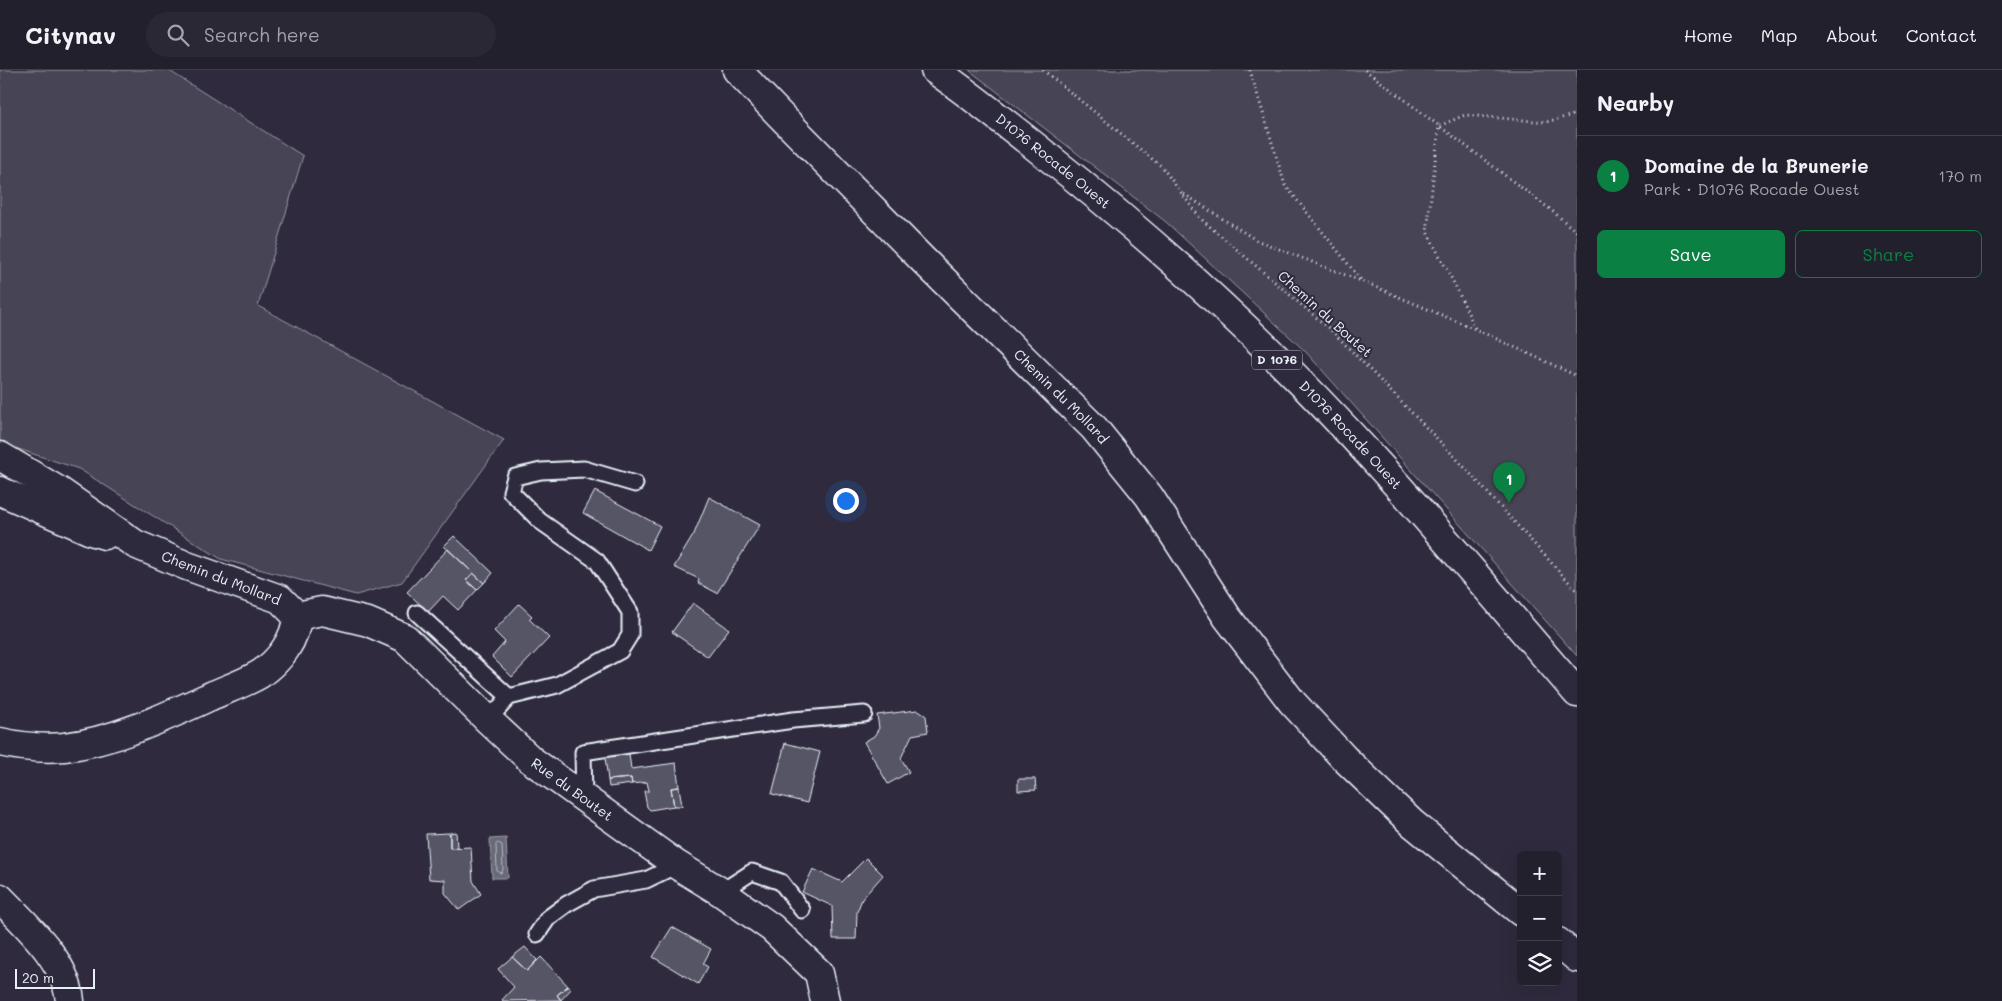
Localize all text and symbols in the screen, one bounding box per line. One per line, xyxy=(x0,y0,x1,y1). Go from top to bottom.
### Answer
search box xyxy=(146,12,496,57)
text: Citynav xyxy=(25,19,116,50)
icon: search xyxy=(164,21,192,49)
text: Search here xyxy=(204,22,320,47)
text: Home xyxy=(1684,23,1733,47)
text: Map xyxy=(1761,23,1797,47)
text: About xyxy=(1825,23,1878,47)
text: Contact xyxy=(1906,23,1977,47)
text: Nearby xyxy=(1597,89,1674,116)
street label: D1076 Rocade Ouest xyxy=(992,109,1115,212)
text: Domaine de la Brunerie xyxy=(1644,153,1869,178)
text: 1 xyxy=(1609,165,1617,186)
text: 170 m xyxy=(1938,165,1982,186)
text: Park · D1076 Rocade Ouest xyxy=(1644,178,1860,199)
button: Save xyxy=(1597,230,1785,278)
button: Share xyxy=(1795,230,1982,278)
street label: Chemin du Boutet xyxy=(1274,266,1377,361)
street label: Chemin du Mollard xyxy=(1010,345,1113,447)
road number: D 1076 xyxy=(1252,350,1302,370)
street label: D1076 Rocade Ouest xyxy=(1295,376,1406,493)
pin: 1 xyxy=(1493,462,1525,503)
your location xyxy=(833,488,859,514)
street label: Chemin du Mollard xyxy=(159,546,284,609)
street label: Rue du Boutet xyxy=(528,753,617,825)
map controls xyxy=(1517,851,1562,986)
button: + xyxy=(1517,851,1562,896)
button: − xyxy=(1517,896,1562,941)
button: layers xyxy=(1517,941,1562,986)
scale bar xyxy=(15,966,95,989)
text: 20 m xyxy=(22,968,54,987)

